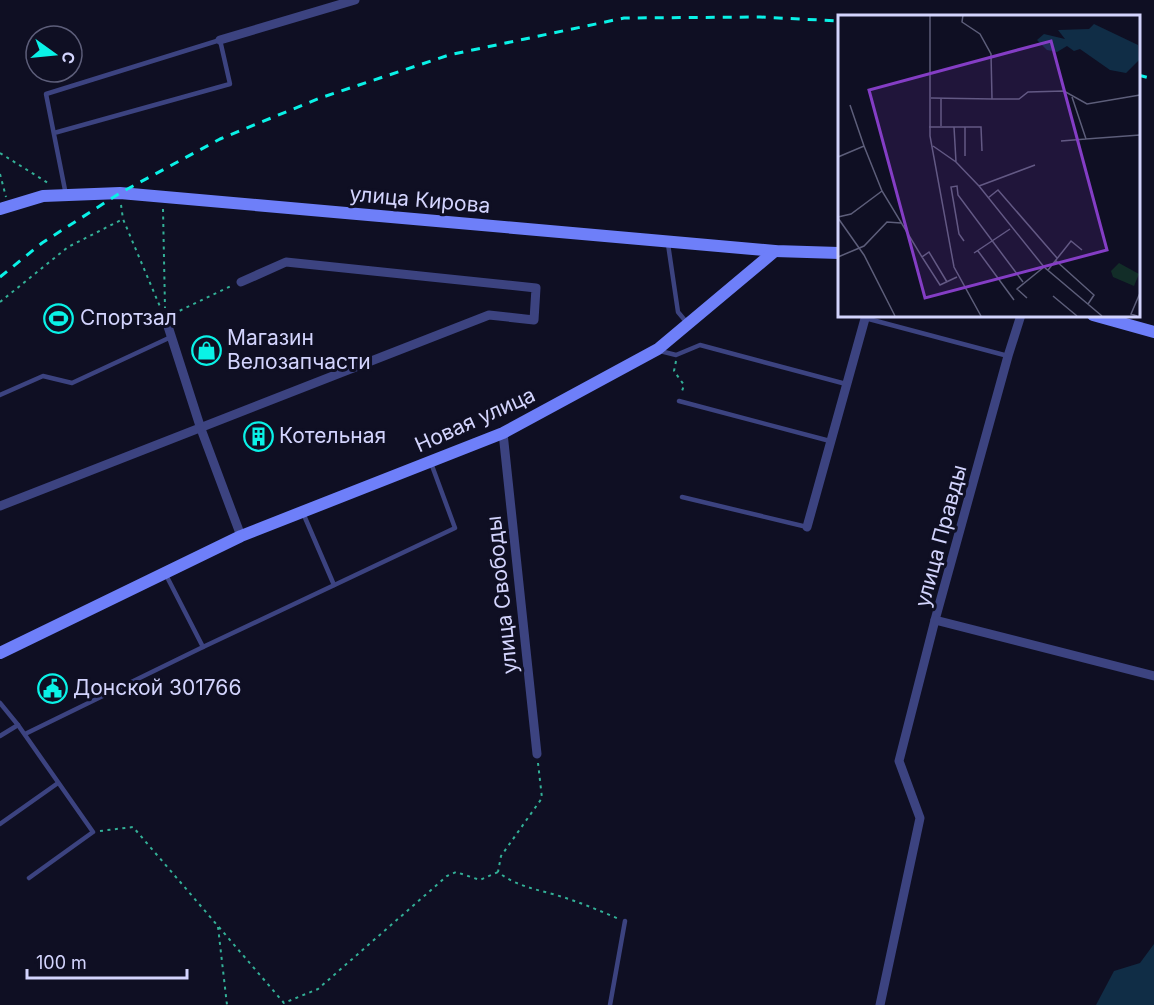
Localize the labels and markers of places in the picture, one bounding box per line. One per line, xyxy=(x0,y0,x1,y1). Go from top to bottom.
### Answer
sports icon: Спортзал xyxy=(43,302,75,334)
place label: Спортзал xyxy=(80,305,177,330)
place label: Магазин Велозапчасти xyxy=(227,325,371,374)
shop icon: Магазин Велозапчасти xyxy=(190,334,222,366)
building icon: Котельная xyxy=(242,420,274,452)
place label: Котельная xyxy=(279,423,386,448)
public building icon: Донской 301766 xyxy=(36,672,68,704)
place label: Донской 301766 xyxy=(73,675,241,700)

